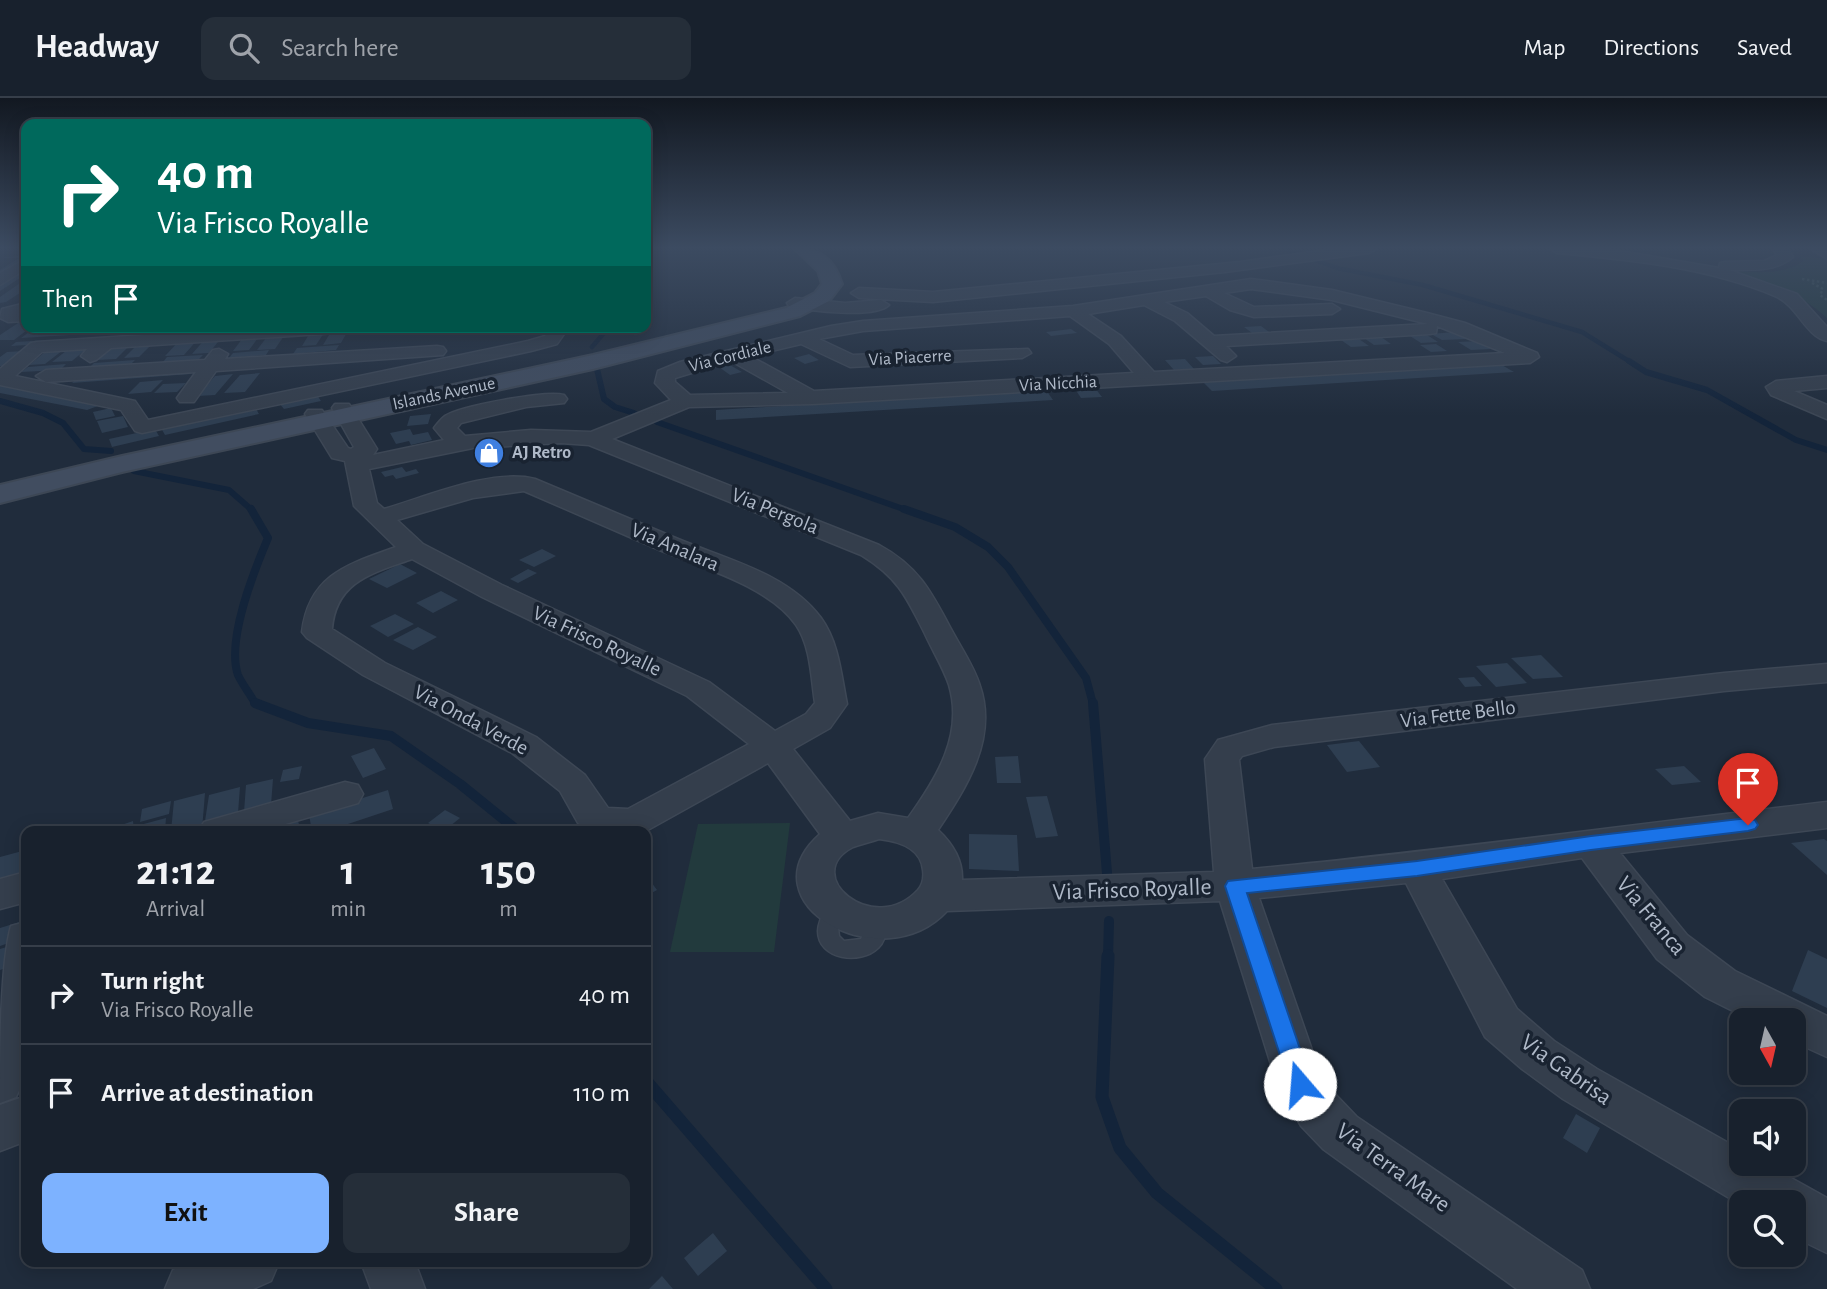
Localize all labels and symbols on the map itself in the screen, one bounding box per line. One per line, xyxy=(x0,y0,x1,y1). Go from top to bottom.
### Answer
street label: Via Cordiale xyxy=(687,338,773,376)
street label: Via Piacerre xyxy=(868,347,952,369)
street label: Via Nicchia xyxy=(1018,373,1098,395)
street label: Islands Avenue xyxy=(391,374,497,414)
shop icon: AJ Retro xyxy=(472,436,506,470)
place label: AJ Retro xyxy=(512,444,571,462)
street label: Via Pergola xyxy=(728,484,822,538)
street label: Via Analara xyxy=(628,519,722,575)
street label: Via Frisco Royalle xyxy=(529,602,665,680)
street label: Via Onda Verde xyxy=(410,681,532,759)
street label: Via Fette Bello xyxy=(1399,697,1517,731)
pin xyxy=(1718,753,1778,825)
street label: Via Franca xyxy=(1611,872,1691,960)
street label: Via Frisco Royalle xyxy=(1052,875,1212,905)
north arrow xyxy=(1729,1008,1806,1085)
street label: Via Gabrisa xyxy=(1516,1030,1616,1110)
position arrow xyxy=(1263,1047,1337,1121)
street label: Via Terra Mare xyxy=(1332,1119,1454,1217)

